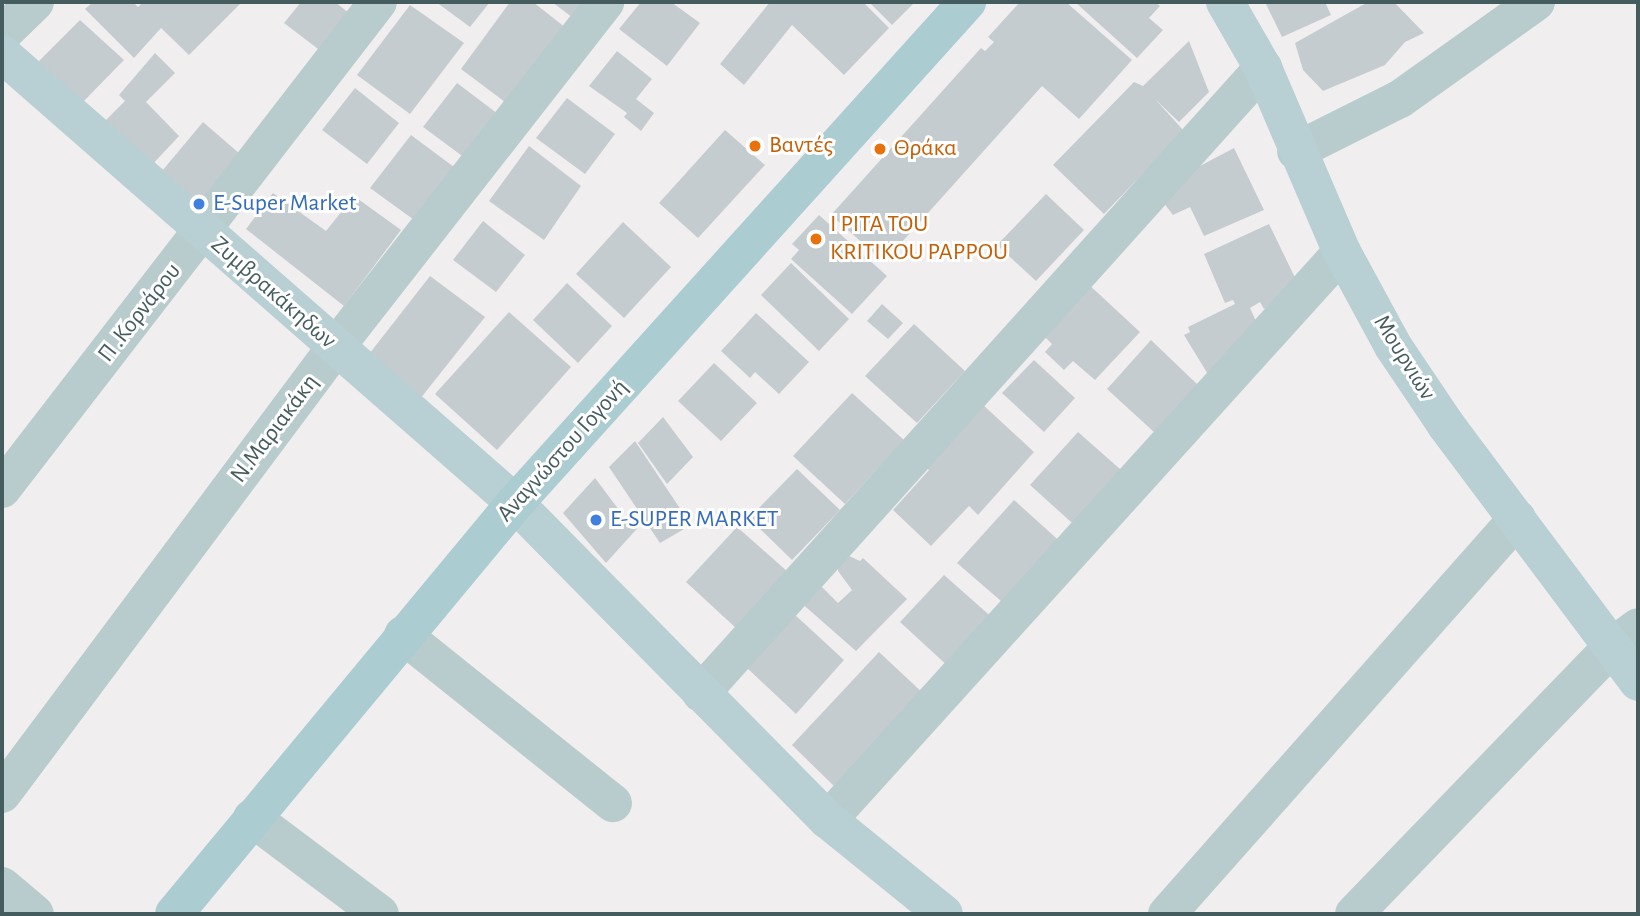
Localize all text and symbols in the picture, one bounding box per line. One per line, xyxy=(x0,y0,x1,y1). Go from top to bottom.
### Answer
place label: Βαντές xyxy=(769,132,833,160)
place label: Θράκα xyxy=(894,135,957,163)
marker: Βαντές xyxy=(747,138,763,154)
marker: Θράκα xyxy=(872,141,888,157)
place label: E-Super Market xyxy=(213,190,356,218)
marker: E-Super Market xyxy=(191,196,207,212)
place label: I PITA TOU KRITIKOU PAPPOU xyxy=(830,211,1008,267)
street label: Ζυμβρακάκηδων xyxy=(205,231,341,355)
marker: I PITA TOU KRITIKOU PAPPOU xyxy=(808,231,824,247)
street label: Π .Κορνάρου xyxy=(92,258,188,368)
street label: Μουρνιών xyxy=(1367,310,1441,406)
street label: Ν.Μαριακάκη xyxy=(225,369,325,489)
street label: Αναγνώστου Γογονή xyxy=(491,374,635,528)
place label: E-SUPER MARKET xyxy=(610,506,778,534)
marker: E-SUPER MARKET xyxy=(588,512,604,528)

